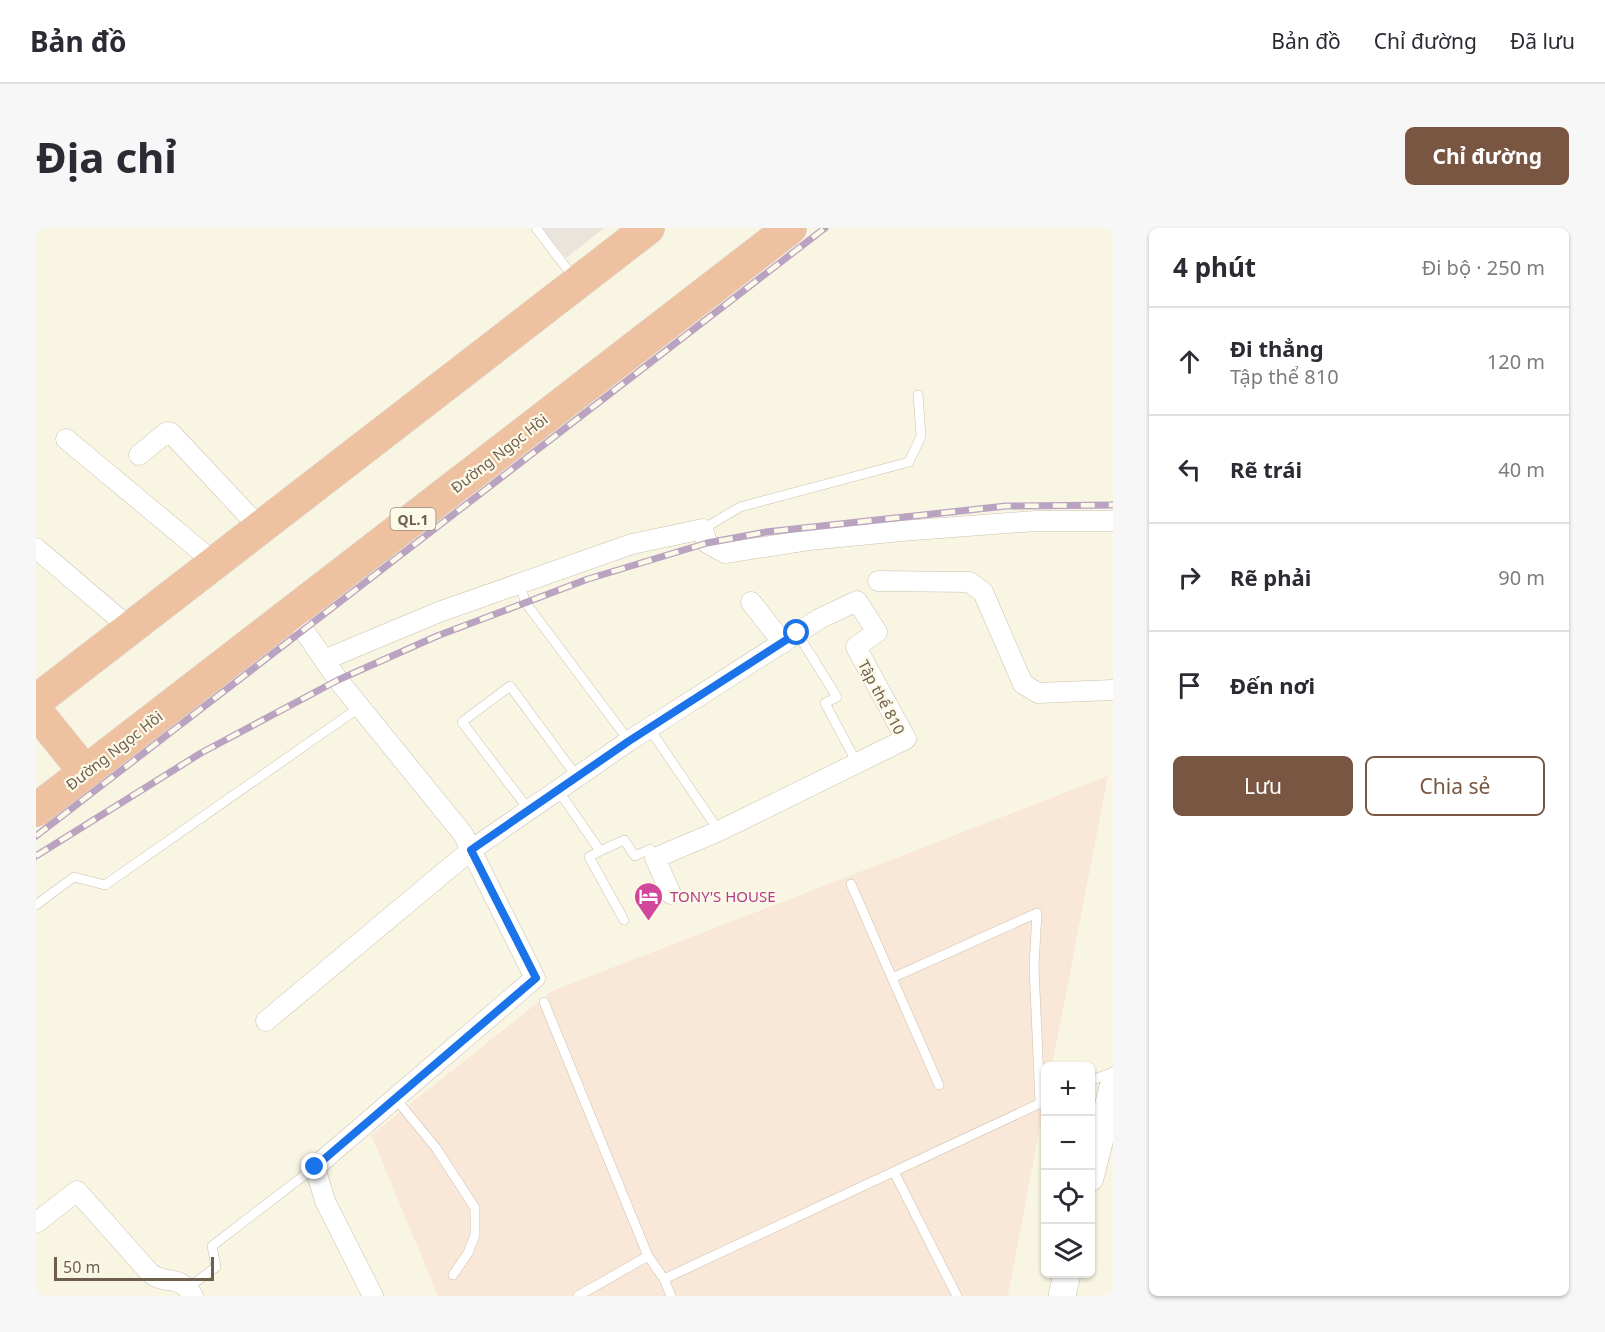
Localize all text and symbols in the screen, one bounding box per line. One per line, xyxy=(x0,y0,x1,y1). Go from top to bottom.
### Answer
text: Bản đồ xyxy=(30,22,126,60)
text: Bản đồ xyxy=(1271,27,1341,55)
text: Chỉ đường xyxy=(1374,27,1477,55)
text: Đã lưu xyxy=(1510,27,1575,55)
button: Chỉ đường xyxy=(1405,127,1569,185)
text: Địa chỉ xyxy=(36,128,177,185)
text: 4 phút xyxy=(1173,249,1256,285)
text: Đi bộ · 250 m xyxy=(1422,254,1545,281)
text: Đi thẳng xyxy=(1230,333,1324,363)
icon: ahead xyxy=(1173,345,1206,378)
text: 120 m xyxy=(1487,348,1545,375)
text: Tập thể 810 xyxy=(1230,363,1339,390)
street label: Đường Ngọc Hồi xyxy=(447,409,551,497)
icon: left xyxy=(1173,453,1206,486)
text: Rẽ trái xyxy=(1230,454,1302,484)
text: 40 m xyxy=(1498,456,1545,483)
road number: QL.1 xyxy=(390,508,436,530)
icon: right xyxy=(1173,561,1206,594)
text: Rẽ phải xyxy=(1230,562,1311,592)
text: 90 m xyxy=(1498,564,1545,591)
route start xyxy=(783,619,809,645)
street label: Tập thể 810 xyxy=(854,656,910,738)
icon: arrive xyxy=(1173,669,1206,702)
text: Đến nơi xyxy=(1230,670,1315,700)
street label: Đường Ngọc Hồi xyxy=(62,706,166,794)
button: Lưu xyxy=(1173,756,1353,816)
button: Chia sẻ xyxy=(1365,756,1545,816)
hotel icon: TONY'S HOUSE xyxy=(633,880,665,922)
place label: TONY'S HOUSE xyxy=(670,886,776,906)
map controls xyxy=(1041,1062,1095,1278)
button: + xyxy=(1041,1062,1095,1116)
button: − xyxy=(1041,1116,1095,1170)
route end xyxy=(301,1153,327,1179)
button: locate xyxy=(1041,1170,1095,1224)
button: layers xyxy=(1041,1224,1095,1278)
scale bar xyxy=(54,1254,214,1282)
text: 50 m xyxy=(63,1256,100,1278)

